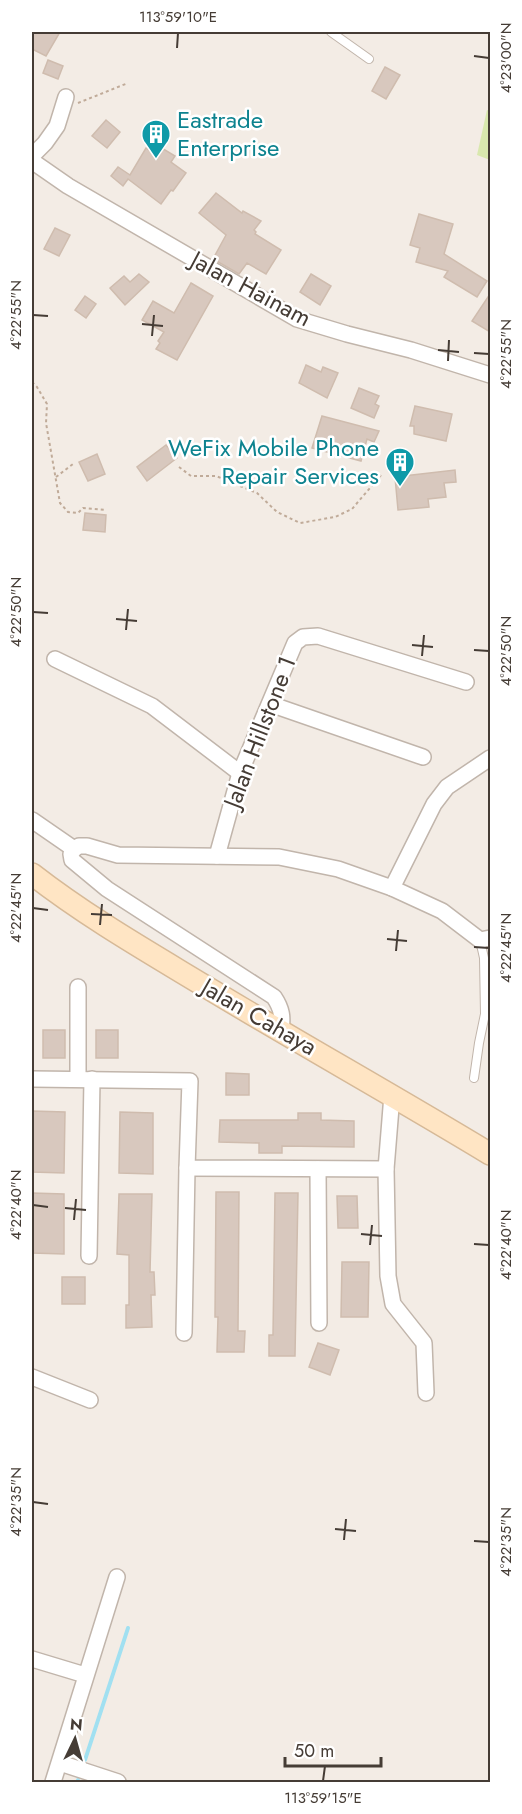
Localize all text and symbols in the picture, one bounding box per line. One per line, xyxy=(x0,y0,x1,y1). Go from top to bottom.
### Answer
text: 113°59'10"E xyxy=(139,6,217,28)
text: 4°23'00"N xyxy=(495,23,517,93)
place label: Eastrade Enterprise xyxy=(177,102,279,165)
building icon: Eastrade Enterprise xyxy=(140,118,172,160)
street label: Jalan Hainam xyxy=(182,241,318,335)
text: 4°22'55"N xyxy=(5,280,27,350)
text: 4°22'55"N xyxy=(495,319,517,389)
place label: WeFix Mobile Phone Repair Services xyxy=(168,430,379,493)
building icon: WeFix Mobile Phone Repair Services xyxy=(384,446,416,488)
text: 4°22'50"N xyxy=(5,577,27,647)
text: 4°22'50"N xyxy=(495,616,517,686)
street label: Jalan Hillstone 1 xyxy=(213,651,305,816)
text: 4°22'45"N xyxy=(5,873,27,943)
text: 4°22'45"N xyxy=(495,913,517,983)
street label: Jalan Cahaya xyxy=(192,968,324,1064)
text: 4°22'40"N xyxy=(5,1170,27,1240)
text: 4°22'40"N xyxy=(495,1210,517,1280)
text: 4°22'35"N xyxy=(5,1467,27,1537)
text: 4°22'35"N xyxy=(495,1507,517,1577)
north arrow xyxy=(45,1709,105,1769)
text: N xyxy=(69,1713,84,1737)
scale bar xyxy=(285,1730,381,1768)
text: 50 m xyxy=(294,1738,334,1764)
text: 113°59'15"E xyxy=(284,1787,362,1809)

